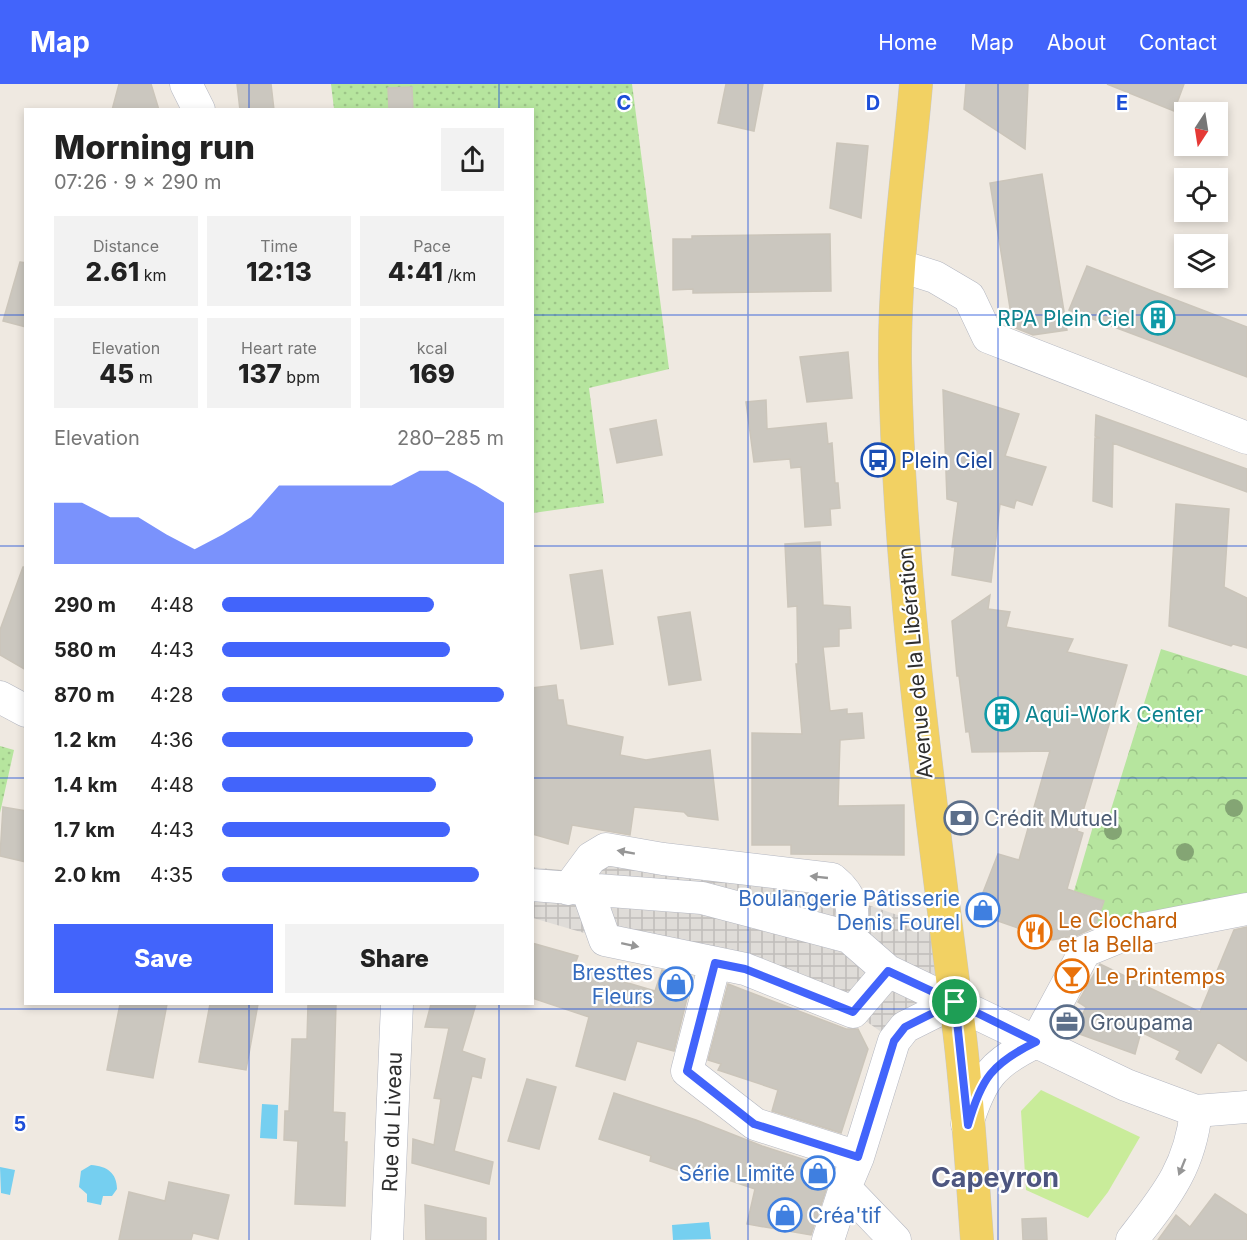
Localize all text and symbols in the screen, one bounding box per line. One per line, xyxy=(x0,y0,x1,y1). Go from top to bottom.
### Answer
text: Map xyxy=(30,25,90,59)
text: Home xyxy=(878,30,937,55)
text: Map xyxy=(970,30,1014,55)
text: About xyxy=(1047,30,1106,55)
text: Contact xyxy=(1139,30,1217,55)
text: C xyxy=(617,91,631,115)
text: D xyxy=(866,91,880,115)
text: E xyxy=(1116,91,1128,115)
north arrow xyxy=(1174,102,1228,156)
map controls xyxy=(1174,102,1228,288)
text: Morning run xyxy=(54,127,255,167)
button: share xyxy=(441,128,504,191)
button: locate xyxy=(1174,168,1228,222)
text: 07:26 · 9 × 290 m xyxy=(54,170,222,194)
button: layers xyxy=(1174,234,1228,288)
text: Distance xyxy=(93,236,159,256)
text: Time xyxy=(260,236,298,256)
text: Pace xyxy=(413,236,451,256)
text: 2.61 xyxy=(86,256,139,287)
text: 12:13 xyxy=(246,256,312,287)
text: 4:41 xyxy=(388,256,443,287)
text: km xyxy=(139,265,166,285)
text: /km xyxy=(443,265,476,285)
building icon: RPA Plein Ciel xyxy=(1140,300,1176,336)
place label: RPA Plein Ciel xyxy=(997,306,1135,331)
text: Elevation xyxy=(92,338,160,358)
text: Heart rate xyxy=(241,338,317,358)
text: kcal xyxy=(417,338,447,358)
text: 45 xyxy=(99,358,134,389)
text: 137 xyxy=(238,358,282,389)
text: 169 xyxy=(409,358,455,389)
text: m xyxy=(134,367,153,387)
text: bpm xyxy=(282,367,320,387)
text: Elevation xyxy=(54,426,140,450)
text: 280–285 m xyxy=(397,426,504,450)
bus stop icon: Plein Ciel xyxy=(860,442,896,478)
place label: Plein Ciel xyxy=(901,448,993,473)
street label: Avenue de la Libération xyxy=(892,546,938,780)
text: 290 m xyxy=(54,593,116,617)
text: 4:48 xyxy=(150,593,194,617)
text: 580 m xyxy=(54,638,116,662)
text: 4:43 xyxy=(150,638,194,662)
text: 870 m xyxy=(54,683,115,707)
text: 4:28 xyxy=(150,683,193,707)
building icon: Aqui-Work Center xyxy=(984,696,1020,732)
place label: Aqui-Work Center xyxy=(1025,702,1203,727)
text: 1.2 km xyxy=(54,728,117,752)
text: 4:36 xyxy=(150,728,193,752)
text: 1.4 km xyxy=(54,773,117,797)
text: 4:48 xyxy=(150,773,194,797)
bank icon: Crédit Mutuel xyxy=(943,800,979,836)
place label: Crédit Mutuel xyxy=(984,806,1118,831)
text: 1.7 km xyxy=(54,818,115,842)
text: 4:43 xyxy=(150,818,194,842)
one-way arrow xyxy=(616,848,635,857)
text: 2.0 km xyxy=(54,863,121,887)
text: 4:35 xyxy=(150,863,193,887)
one-way arrow xyxy=(810,872,829,882)
place label: Boulangerie Pâtisserie Denis Fourel xyxy=(738,886,960,935)
shop icon: Boulangerie Pâtisserie Denis Fourel xyxy=(965,892,1001,928)
place label: Le Clochard et la Bella xyxy=(1058,908,1178,957)
restaurant icon: Le Clochard et la Bella xyxy=(1017,914,1053,950)
button: Save xyxy=(54,924,273,993)
button: Share xyxy=(285,924,504,993)
one-way arrow xyxy=(620,941,639,950)
bar icon: Le Printemps xyxy=(1054,958,1090,994)
place label: Bresttes Fleurs xyxy=(572,960,653,1009)
place label: Le Printemps xyxy=(1095,964,1225,989)
shop icon: Bresttes Fleurs xyxy=(658,966,694,1002)
pin xyxy=(929,976,980,1027)
icon: arrive xyxy=(938,985,971,1018)
office icon: Groupama xyxy=(1049,1004,1085,1040)
place label: Groupama xyxy=(1090,1010,1193,1035)
street label: Rue du Liveau xyxy=(377,1051,407,1193)
text: 5 xyxy=(14,1112,26,1136)
shop icon: Série Limité xyxy=(800,1155,836,1191)
one-way arrow xyxy=(1177,1158,1186,1176)
place label: Série Limité xyxy=(678,1161,795,1186)
district label: Capeyron xyxy=(931,1161,1059,1194)
shop icon: Créa'tif xyxy=(767,1197,803,1233)
place label: Créa'tif xyxy=(808,1203,881,1228)

